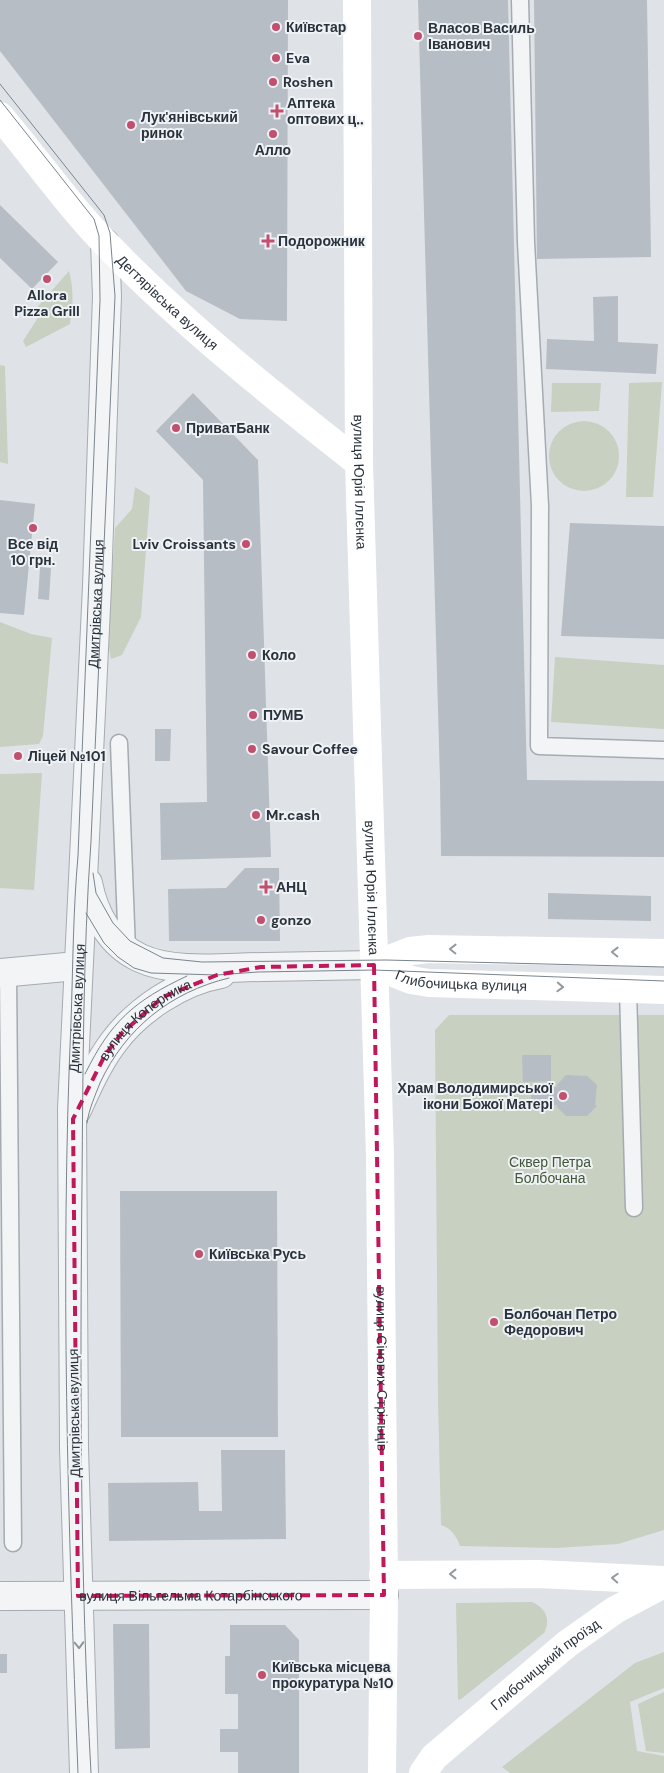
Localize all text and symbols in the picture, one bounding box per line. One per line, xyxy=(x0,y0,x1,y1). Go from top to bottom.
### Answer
place label: Київстар xyxy=(286,18,346,36)
place label: Власов Василь Іванович xyxy=(428,19,535,53)
marker: Київстар xyxy=(270,21,282,33)
marker: Власов Василь Іванович xyxy=(412,30,424,42)
place label: Eva xyxy=(286,49,310,67)
marker: Eva xyxy=(270,52,282,64)
place label: Roshen xyxy=(283,73,333,91)
marker: Roshen xyxy=(267,76,279,88)
place label: Аптека оптових ц‥ xyxy=(287,94,364,128)
marker: Аптека оптових ц‥ xyxy=(271,105,283,117)
place label: Лук'янівський ринок xyxy=(141,108,238,142)
marker: Лук'янівський ринок xyxy=(125,119,137,131)
marker: Алло xyxy=(267,128,279,140)
place label: Алло xyxy=(255,141,291,159)
place label: Подорожник xyxy=(278,232,366,250)
marker: Подорожник xyxy=(262,235,274,247)
street label: Дегтярівська вулиця xyxy=(113,251,222,354)
marker: Allora Pizza Grill xyxy=(41,273,53,285)
place label: Allora Pizza Grill xyxy=(14,286,80,320)
street label: вулиця Юрія Іллєнка xyxy=(350,414,371,550)
place label: ПриватБанк xyxy=(186,419,271,437)
marker: ПриватБанк xyxy=(170,422,182,434)
marker: Все від 10 грн. xyxy=(27,522,39,534)
place label: Все від 10 грн. xyxy=(8,535,58,569)
place label: Lviv Croissants xyxy=(132,535,236,553)
marker: Lviv Croissants xyxy=(240,538,252,550)
street label: Дмитрівська вулиця xyxy=(84,539,108,669)
place label: Коло xyxy=(262,646,296,664)
marker: Коло xyxy=(246,649,258,661)
place label: ПУМБ xyxy=(263,706,304,724)
marker: ПУМБ xyxy=(247,709,259,721)
place label: Savour Coffee xyxy=(262,740,358,758)
marker: Savour Coffee xyxy=(246,743,258,755)
place label: Ліцей №101 xyxy=(28,747,106,765)
marker: Ліцей №101 xyxy=(12,750,24,762)
place label: Mr.cash xyxy=(266,806,320,824)
marker: Mr.cash xyxy=(250,809,262,821)
street label: вулиця Юрія Іллєнка xyxy=(361,820,383,956)
place label: АНЦ xyxy=(276,878,307,896)
marker: АНЦ xyxy=(260,881,272,893)
place label: gonzo xyxy=(271,911,312,929)
marker: gonzo xyxy=(255,914,267,926)
street label: Дмитрівська вулиця xyxy=(65,943,89,1073)
one-way arrow xyxy=(449,944,457,955)
one-way arrow xyxy=(611,947,619,957)
street label: Глибочицька вулиця xyxy=(393,966,527,995)
street label: вулиця Коперника xyxy=(95,975,194,1064)
one-way arrow xyxy=(556,982,564,992)
place label: Храм Володимирської ікони Божої Матері xyxy=(398,1079,554,1113)
marker: Храм Володимирської ікони Божої Матері xyxy=(557,1090,569,1102)
park label: Сквер Петра Болбочана xyxy=(509,1153,591,1187)
place label: Київська Русь xyxy=(209,1245,306,1263)
marker: Київська Русь xyxy=(193,1248,205,1260)
street label: вулиця Січових Стрільців xyxy=(372,1286,392,1451)
place label: Болбочан Петро Федорович xyxy=(504,1305,617,1339)
marker: Болбочан Петро Федорович xyxy=(488,1316,500,1328)
street label: Дмитрівська вулиця xyxy=(64,1348,84,1478)
one-way arrow xyxy=(449,1569,456,1579)
one-way arrow xyxy=(611,1572,619,1583)
street label: вулиця Вільгельма Котарбінського xyxy=(79,1586,303,1605)
street label: Глибочицький проїзд xyxy=(487,1615,603,1714)
one-way arrow xyxy=(74,1642,84,1649)
place label: Київська місцева прокуратура №10 xyxy=(272,1658,394,1692)
marker: Київська місцева прокуратура №10 xyxy=(256,1669,268,1681)

